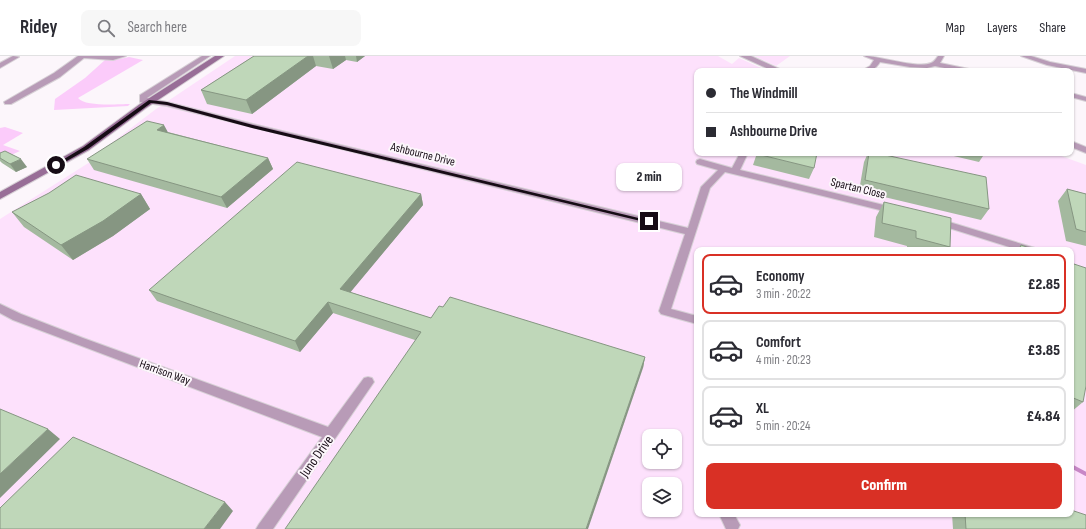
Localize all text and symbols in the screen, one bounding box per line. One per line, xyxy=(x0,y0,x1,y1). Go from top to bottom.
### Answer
search box xyxy=(81,10,361,46)
text: Ridey xyxy=(20,16,57,39)
icon: search xyxy=(95,17,117,39)
text: Search here xyxy=(127,18,187,37)
text: Map xyxy=(945,19,965,36)
text: Layers xyxy=(987,19,1017,36)
text: Share xyxy=(1039,19,1066,36)
text: The Windmill xyxy=(730,84,798,103)
text: Ashbourne Drive xyxy=(730,122,817,141)
street label: Ashbourne Drive xyxy=(388,139,457,170)
route start xyxy=(47,156,65,174)
callout: 2 min xyxy=(616,163,682,191)
text: 2 min xyxy=(636,169,662,185)
street label: Spartan Close xyxy=(829,174,887,203)
route end xyxy=(640,212,658,230)
icon: car xyxy=(708,266,744,302)
text: Economy xyxy=(756,267,805,286)
text: £2.85 xyxy=(1028,275,1060,294)
text: 3 min · 20:22 xyxy=(756,286,811,302)
icon: car xyxy=(708,332,744,368)
text: Comfort xyxy=(756,333,801,352)
text: £3.85 xyxy=(1028,341,1060,360)
text: 4 min · 20:23 xyxy=(756,352,811,368)
street label: Harrison Way xyxy=(137,356,193,389)
icon: car xyxy=(708,398,744,434)
text: XL xyxy=(756,399,769,418)
text: £4.84 xyxy=(1027,407,1060,426)
text: 5 min · 20:24 xyxy=(756,418,811,434)
map controls xyxy=(642,429,682,517)
button: locate xyxy=(642,429,682,469)
street label: Juno Drive xyxy=(295,432,337,481)
button: Confirm xyxy=(706,463,1062,509)
button: layers xyxy=(642,477,682,517)

